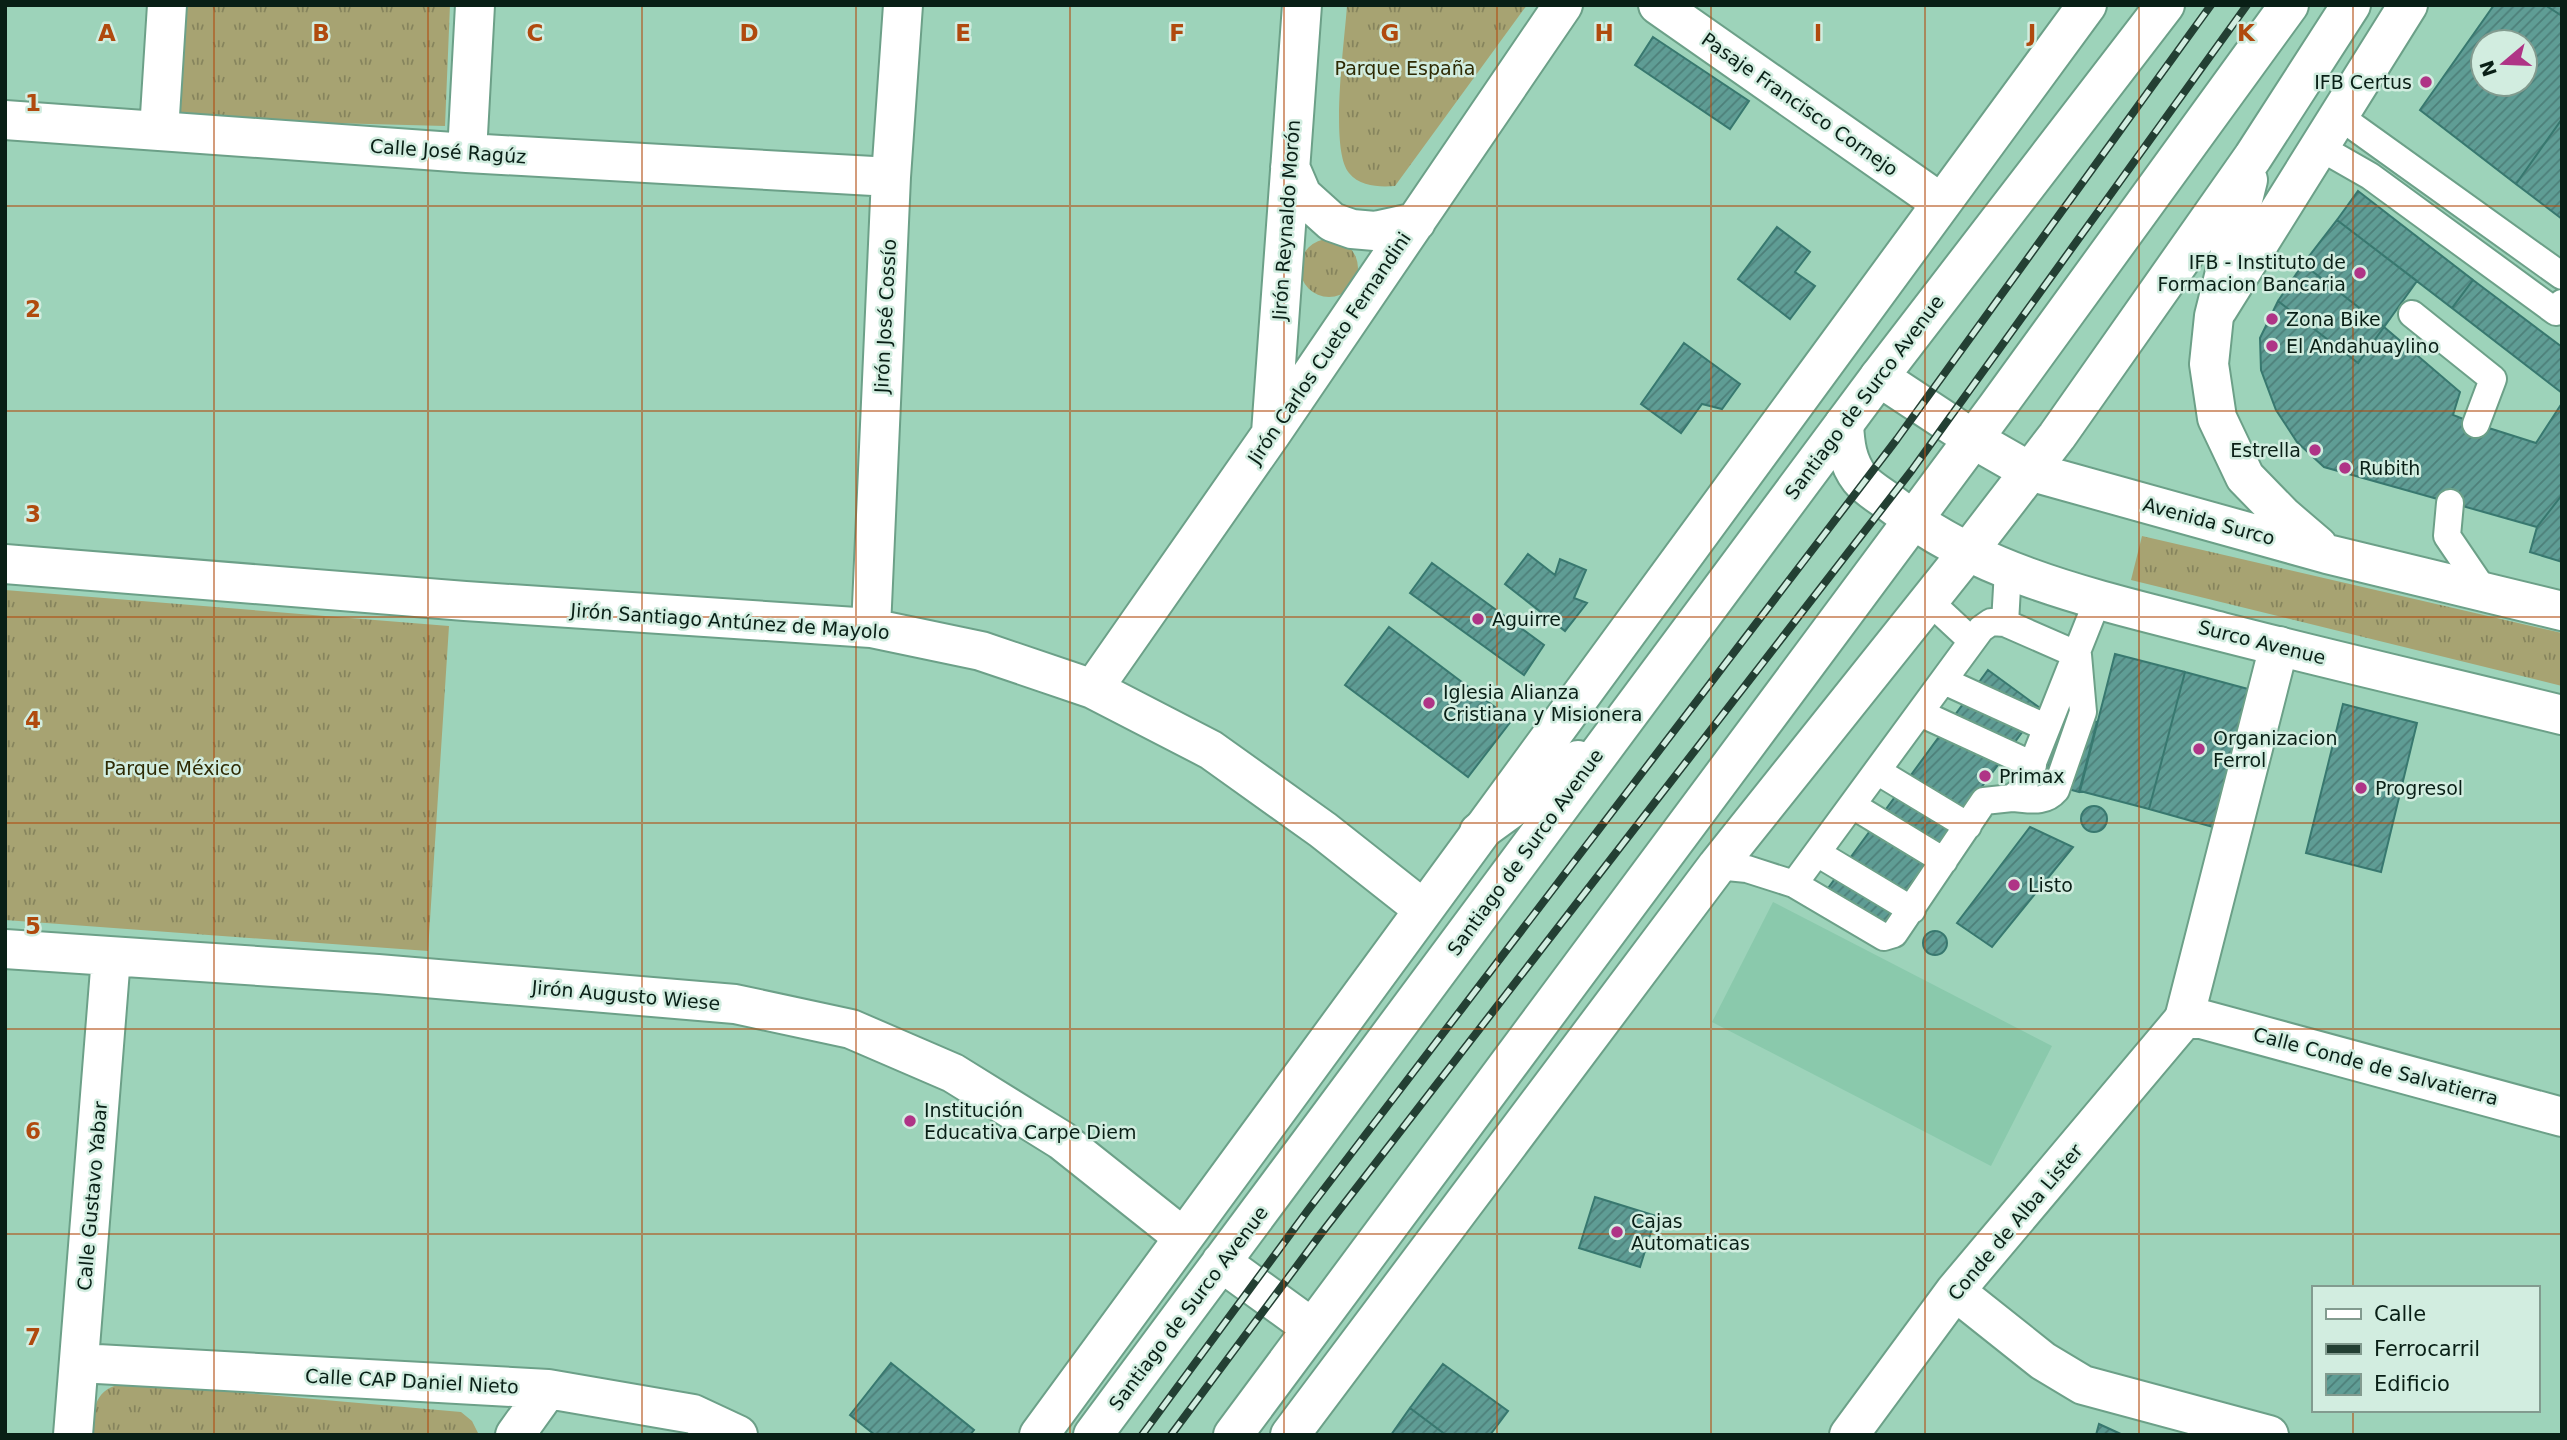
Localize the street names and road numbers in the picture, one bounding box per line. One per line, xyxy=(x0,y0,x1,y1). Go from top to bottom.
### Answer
street label: Pasaje Francisco Cornejo xyxy=(1698,28,1902,180)
street label: Jirón Reynaldo Morón xyxy=(1268,119,1304,322)
street label: Calle José Ragúz xyxy=(369,135,527,167)
street label: Jirón Carlos Cueto Fernandini xyxy=(1242,228,1415,469)
street label: Jirón José Cossío xyxy=(870,238,900,395)
street label: Santiago de Surco Avenue xyxy=(1780,291,1948,503)
street label: Avenida Surco xyxy=(2141,493,2277,549)
street label: Jirón Santiago Antúnez de Mayolo xyxy=(569,599,890,643)
street label: Surco Avenue xyxy=(2196,616,2328,668)
street label: Santiago de Surco Avenue xyxy=(1443,744,1607,960)
street label: Jirón Augusto Wiese xyxy=(530,976,721,1014)
street label: Calle Conde de Salvatierra xyxy=(2251,1023,2501,1109)
street label: Calle Gustavo Yabar xyxy=(73,1100,111,1292)
street label: Conde de Alba Lister xyxy=(1943,1139,2087,1305)
street label: Santiago de Surco Avenue xyxy=(1104,1202,1272,1414)
street label: Calle CAP Daniel Nieto xyxy=(305,1364,519,1398)

